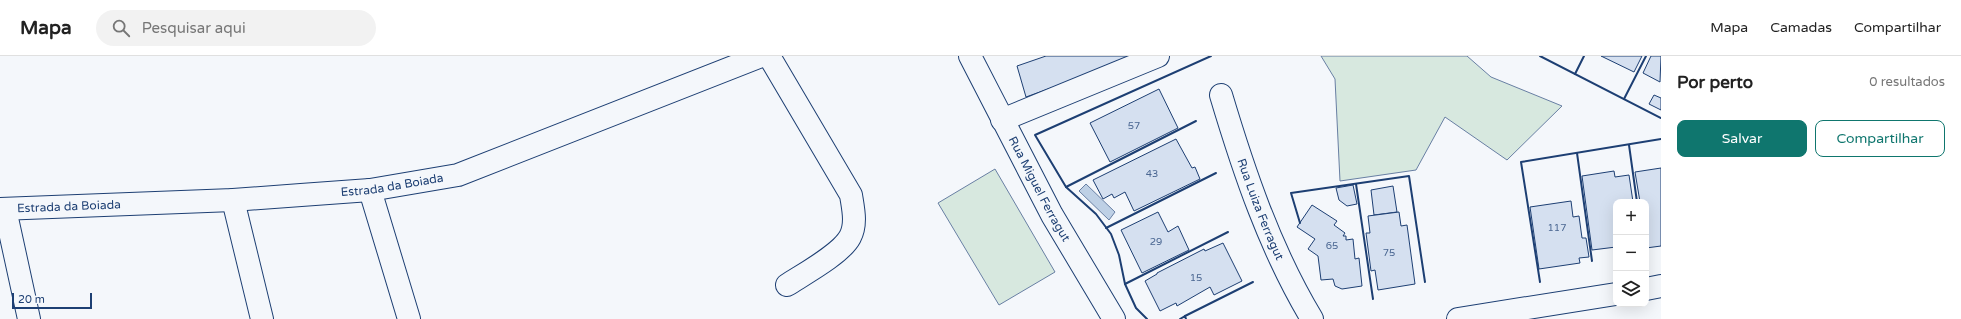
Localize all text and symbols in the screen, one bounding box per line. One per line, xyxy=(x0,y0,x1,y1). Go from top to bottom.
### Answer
search box xyxy=(96,10,376,46)
text: Mapa xyxy=(20,17,72,39)
icon: search xyxy=(110,17,132,39)
text: Pesquisar aqui xyxy=(142,19,246,37)
text: Mapa xyxy=(1710,19,1748,36)
text: Camadas xyxy=(1770,19,1832,36)
text: Compartilhar xyxy=(1854,19,1941,36)
text: Por perto xyxy=(1677,72,1753,93)
text: 0 resultados xyxy=(1869,74,1945,90)
house number: 57 xyxy=(1128,120,1140,132)
button: Salvar xyxy=(1677,120,1807,157)
button: Compartilhar xyxy=(1815,120,1945,157)
street label: Rua Miguel Ferragut xyxy=(1006,134,1073,244)
street label: Rua Luiza Ferragut xyxy=(1234,157,1287,263)
house number: 43 xyxy=(1146,168,1158,180)
street label: Estrada da Boiada xyxy=(340,171,444,199)
street label: Estrada da Boiada xyxy=(17,197,121,215)
map controls xyxy=(1613,199,1649,307)
button: + xyxy=(1613,199,1649,235)
house number: 117 xyxy=(1548,222,1566,234)
button: − xyxy=(1613,235,1649,271)
house number: 29 xyxy=(1150,236,1162,248)
house number: 65 xyxy=(1326,240,1338,252)
house number: 75 xyxy=(1383,247,1395,259)
button: layers xyxy=(1613,271,1649,307)
house number: 15 xyxy=(1190,272,1202,284)
scale bar xyxy=(12,291,92,310)
text: 20 m xyxy=(18,293,45,306)

